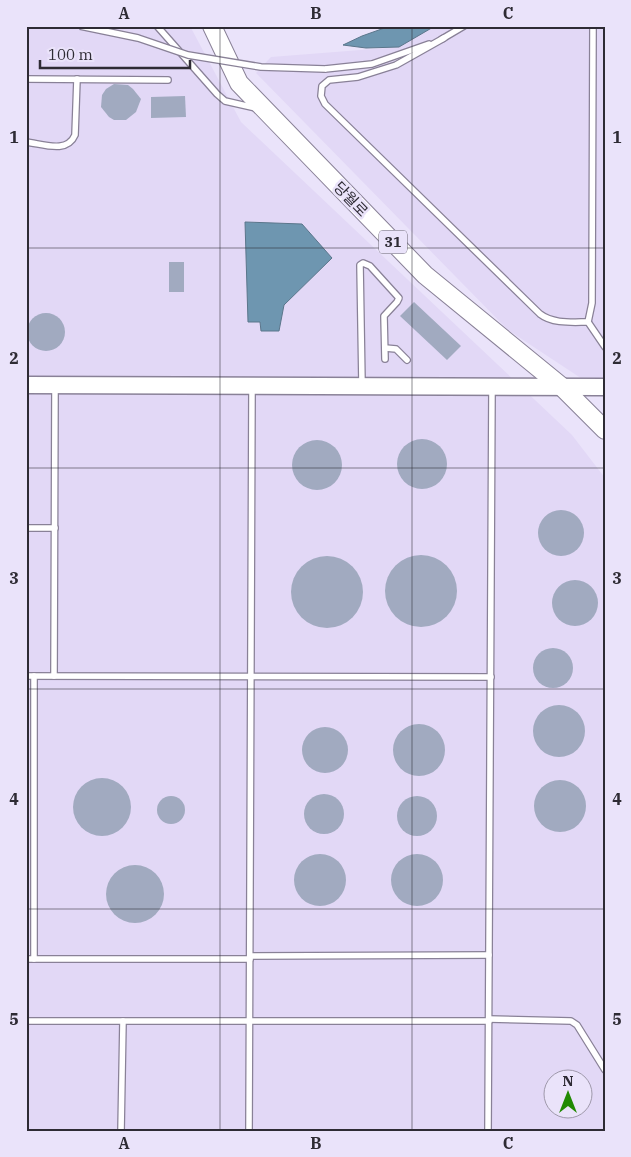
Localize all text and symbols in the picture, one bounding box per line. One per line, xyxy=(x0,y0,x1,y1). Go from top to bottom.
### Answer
text: A xyxy=(118,3,130,23)
text: B xyxy=(310,3,322,23)
text: C xyxy=(503,3,513,23)
scale bar xyxy=(40,38,190,70)
text: 100 m xyxy=(48,45,93,64)
text: 1 xyxy=(9,127,19,147)
text: 1 xyxy=(612,127,622,147)
street label: 당월로 xyxy=(330,178,372,220)
road number: 31 xyxy=(379,230,407,253)
text: 2 xyxy=(9,348,19,368)
text: 2 xyxy=(612,348,622,368)
text: 3 xyxy=(9,568,19,588)
text: 3 xyxy=(612,568,622,588)
text: 4 xyxy=(9,789,19,809)
text: 4 xyxy=(612,789,622,809)
text: 5 xyxy=(9,1009,19,1029)
text: 5 xyxy=(612,1009,622,1029)
north arrow xyxy=(544,1070,594,1120)
text: N xyxy=(562,1072,574,1090)
text: A xyxy=(118,1133,130,1153)
text: B xyxy=(310,1133,322,1153)
text: C xyxy=(503,1133,513,1153)

